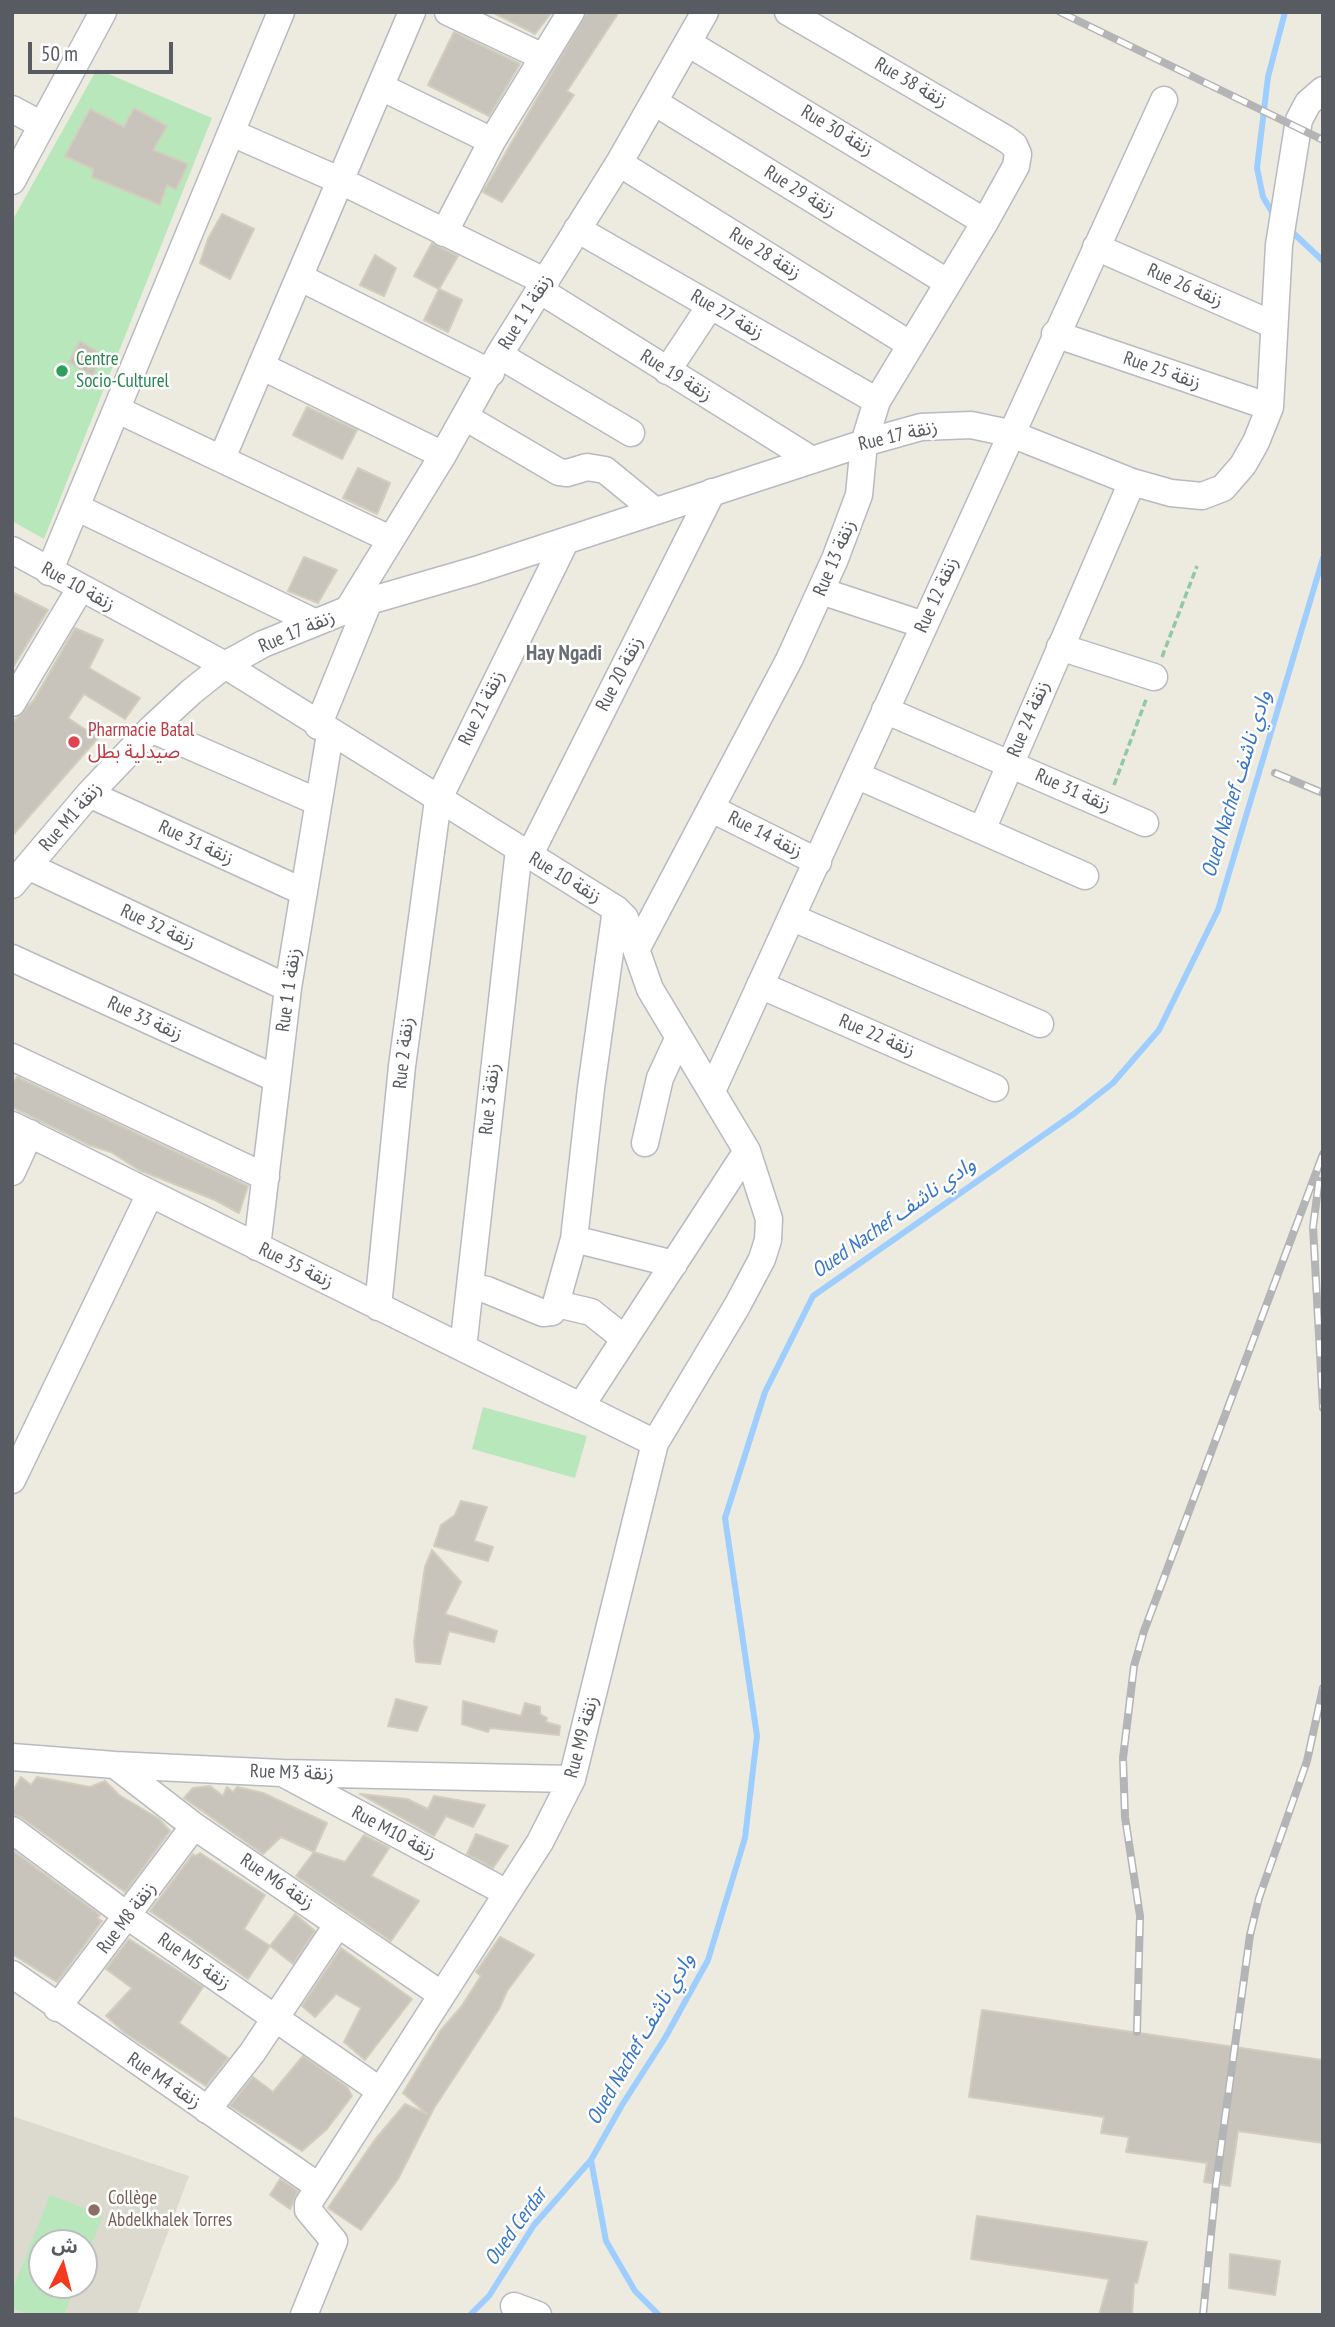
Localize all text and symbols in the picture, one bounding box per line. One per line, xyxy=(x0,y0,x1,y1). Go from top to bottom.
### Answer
scale bar xyxy=(32,28,177,72)
text: 50 m xyxy=(41,40,78,67)
street label: Rue 38 زنقة xyxy=(870,53,952,113)
street label: Rue 30 زنقة xyxy=(797,100,877,162)
street label: Rue 29 زنقة xyxy=(760,161,840,223)
street label: Rue 28 زنقة xyxy=(725,223,805,285)
street label: Rue 26 زنقة xyxy=(1144,259,1226,313)
street label: Rue 1 زنقة 1 xyxy=(494,270,558,354)
street label: Rue 27 زنقة xyxy=(686,285,768,345)
street label: Rue 19 زنقة xyxy=(636,345,716,407)
street label: Rue 25 زنقة xyxy=(1120,347,1204,395)
place label: Centre Socio-Culturel xyxy=(76,349,169,393)
marker: Centre Socio-Culturel xyxy=(54,363,70,379)
street label: Rue 17 زنقة xyxy=(856,416,940,456)
street label: Rue 13 زنقة xyxy=(809,516,861,600)
street label: Rue 12 زنقة xyxy=(910,554,964,636)
street label: Rue 10 زنقة xyxy=(37,558,119,616)
street label: Rue 17 زنقة xyxy=(255,606,339,658)
street label: Rue 20 زنقة xyxy=(592,633,648,715)
district label: Hay Ngadi xyxy=(526,641,602,667)
street label: Rue 21 زنقة xyxy=(454,667,510,749)
street label: Rue 24 زنقة xyxy=(1003,677,1055,761)
water label: Oued Nachef وادي ناشف xyxy=(1197,688,1277,880)
place label: Pharmacie Batal صيدلية بطل xyxy=(88,720,194,764)
marker: Pharmacie Batal صيدلية بطل xyxy=(66,734,82,750)
street label: Rue 31 زنقة xyxy=(1032,764,1114,818)
street label: Rue M1 زنقة xyxy=(35,778,107,856)
street label: Rue 14 زنقة xyxy=(724,807,806,863)
street label: Rue 31 زنقة xyxy=(155,816,237,870)
street label: Rue 10 زنقة xyxy=(525,847,605,909)
street label: Rue 32 زنقة xyxy=(117,900,199,954)
street label: Rue 1 زنقة 1 xyxy=(272,947,306,1033)
street label: Rue 33 زنقة xyxy=(104,992,186,1046)
street label: Rue 22 زنقة xyxy=(835,1010,919,1062)
street label: Rue 2 زنقة xyxy=(389,1016,419,1090)
street label: Rue 3 زنقة xyxy=(475,1062,505,1136)
water label: Oued Nachef وادي ناشف xyxy=(807,1152,981,1284)
street label: Rue 35 زنقة xyxy=(255,1238,337,1294)
street label: Rue M9 زنقة xyxy=(560,1693,604,1781)
street label: Rue M3 زنقة xyxy=(250,1760,334,1786)
street label: Rue M10 زنقة xyxy=(348,1801,440,1865)
street label: Rue M6 زنقة xyxy=(236,1849,318,1915)
street label: Rue M8 زنقة xyxy=(93,1878,161,1958)
street label: Rue M5 زنقة xyxy=(153,1929,235,1995)
water label: Oued Nachef وادي ناشف xyxy=(582,1949,700,2129)
street label: Rue M4 زنقة xyxy=(123,2048,205,2114)
water label: Oued Cerdar xyxy=(479,2183,553,2271)
place label: Collège Abdelkhalek Torres xyxy=(108,2188,232,2232)
marker: Collège Abdelkhalek Torres xyxy=(86,2202,102,2218)
north arrow xyxy=(28,2229,98,2299)
text: ش xyxy=(51,2232,79,2258)

